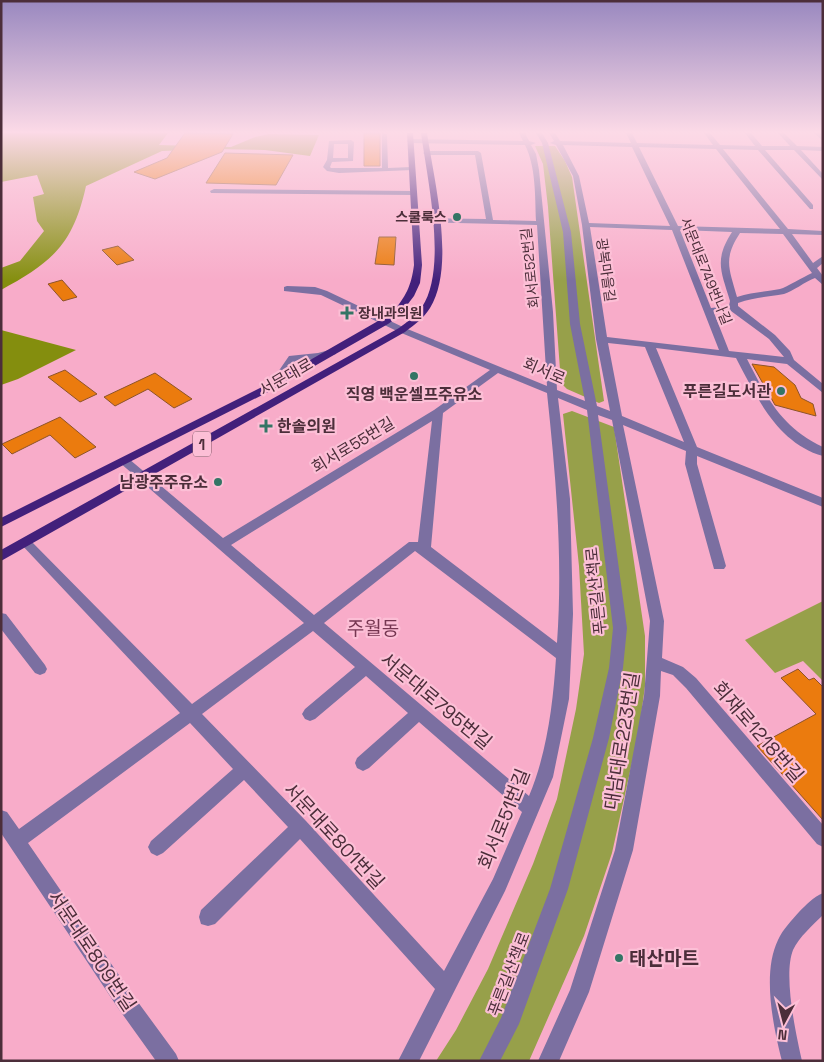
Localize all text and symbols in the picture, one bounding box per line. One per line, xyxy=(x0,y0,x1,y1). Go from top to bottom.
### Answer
place label: 스쿨룩스 xyxy=(395,208,447,226)
marker: 스쿨룩스 xyxy=(451,211,463,223)
street label: 서문대로749번나길 xyxy=(676,215,736,327)
street label: 회서로52번길 xyxy=(517,227,543,309)
street label: 광복마을길 xyxy=(593,237,619,303)
place label: 장내과의원 xyxy=(358,304,422,322)
marker: 장내과의원 xyxy=(340,306,354,320)
street label: 서문대로 xyxy=(255,353,317,401)
street label: 회서로 xyxy=(520,353,569,389)
marker: 직영 백운셀프주유소 xyxy=(408,370,420,382)
place label: 푸른길도서관 xyxy=(683,381,771,402)
place label: 직영 백운셀프주유소 xyxy=(346,384,483,405)
marker: 푸른길도서관 xyxy=(775,385,787,397)
street label: 회서로55번길 xyxy=(308,412,398,478)
place label: 한솔의원 xyxy=(277,416,336,437)
marker: 한솔의원 xyxy=(259,419,273,433)
road number: 1 xyxy=(193,432,211,456)
place label: 남광주주유소 xyxy=(120,472,208,493)
marker: 남광주주유소 xyxy=(212,476,224,488)
street label: 푸른길산책로 xyxy=(581,546,611,636)
district label: 주월동 xyxy=(347,616,399,641)
street label: 서문대로795번길 xyxy=(375,647,497,755)
street label: 대남대로223번길 xyxy=(599,670,645,812)
street label: 회재로1218번길 xyxy=(707,676,809,788)
street label: 회서로51번길 xyxy=(472,765,536,873)
street label: 서문대로801번길 xyxy=(278,777,390,895)
street label: 서문대로809번길 xyxy=(42,886,142,1016)
street label: 푸른길산책로 xyxy=(483,929,535,1019)
place label: 태산마트 xyxy=(629,946,699,971)
marker: 태산마트 xyxy=(613,952,625,964)
north arrow xyxy=(759,997,809,1047)
text: N xyxy=(777,1025,788,1044)

